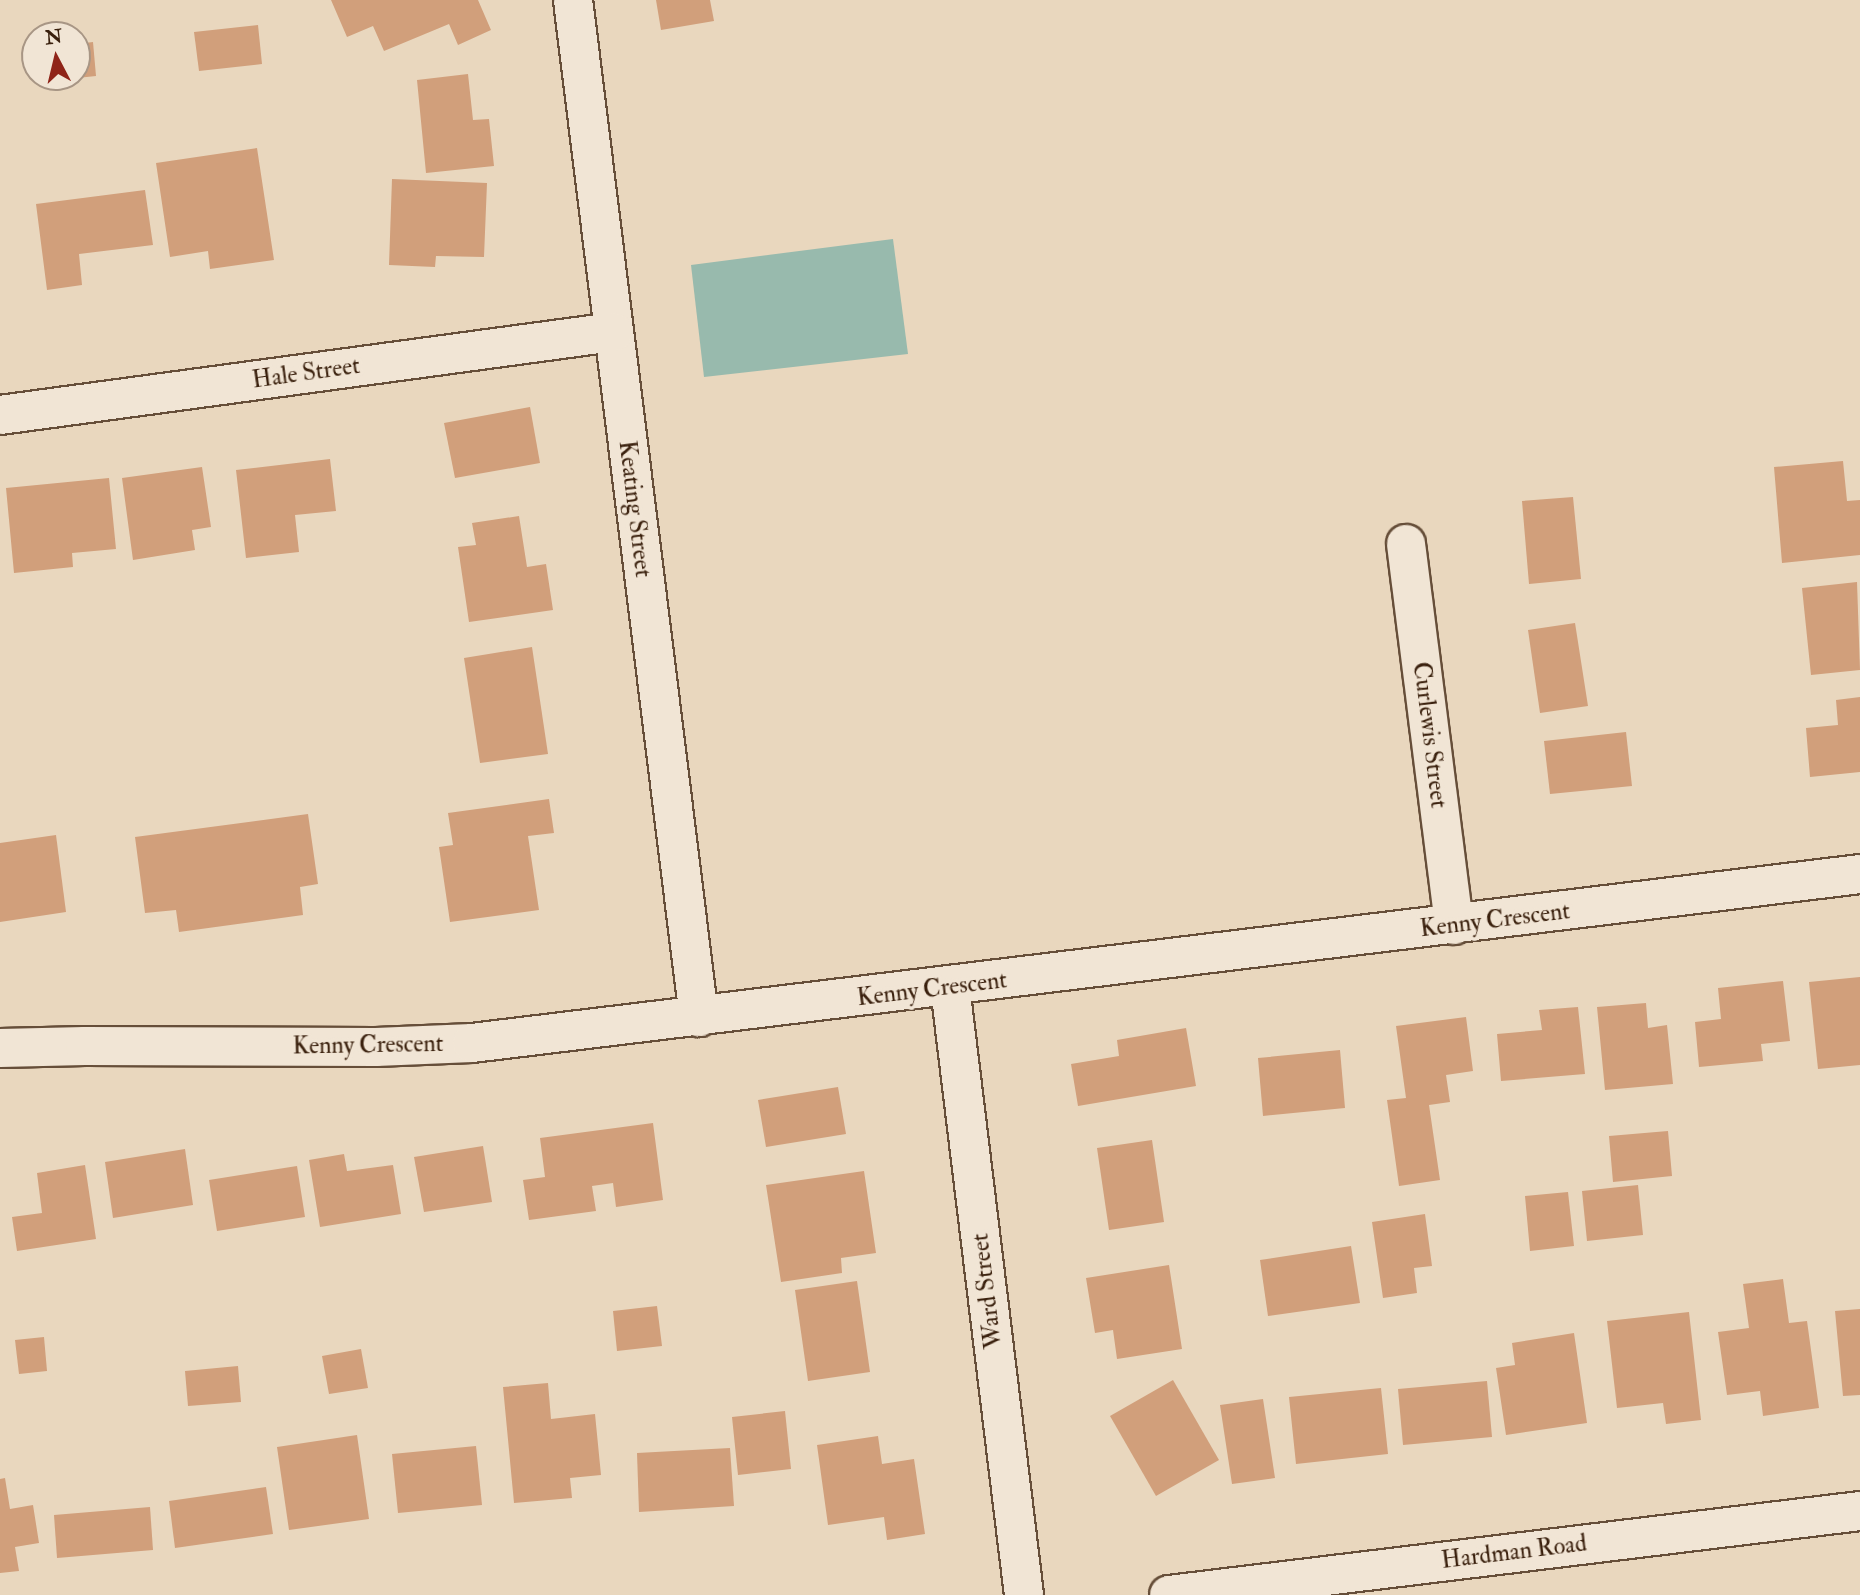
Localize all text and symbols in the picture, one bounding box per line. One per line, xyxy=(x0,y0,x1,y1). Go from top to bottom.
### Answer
north arrow xyxy=(21,21,91,91)
text: N xyxy=(44,24,64,50)
street label: Hale Street xyxy=(250,351,362,395)
street label: Keating Street xyxy=(612,439,658,579)
street label: Curlewis Street xyxy=(1407,660,1453,810)
street label: Kenny Crescent xyxy=(1418,897,1572,943)
street label: Kenny Crescent xyxy=(855,966,1009,1012)
street label: Kenny Crescent xyxy=(292,1029,444,1061)
street label: Ward Street xyxy=(966,1232,1008,1350)
street label: Hardman Road xyxy=(1440,1529,1588,1575)

